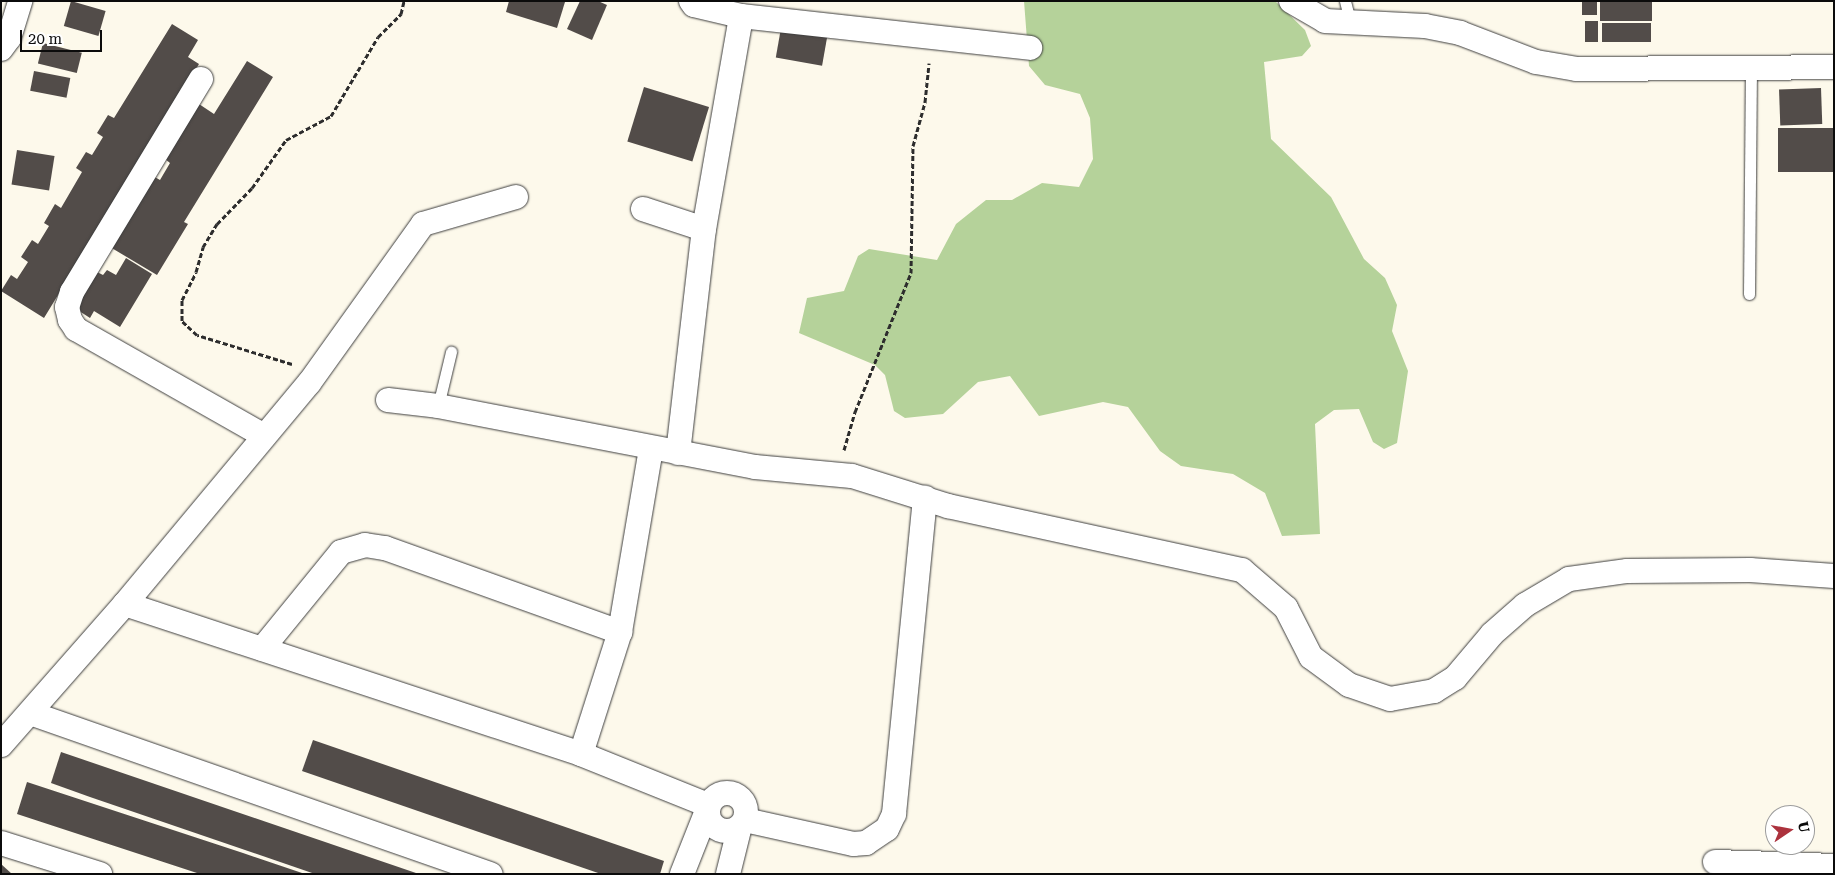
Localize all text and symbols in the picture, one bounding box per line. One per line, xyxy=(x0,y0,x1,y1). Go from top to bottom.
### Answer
scale bar xyxy=(22,20,105,52)
text: 20 m xyxy=(28,30,62,48)
north arrow xyxy=(1765,805,1815,855)
text: U xyxy=(1795,820,1813,834)

